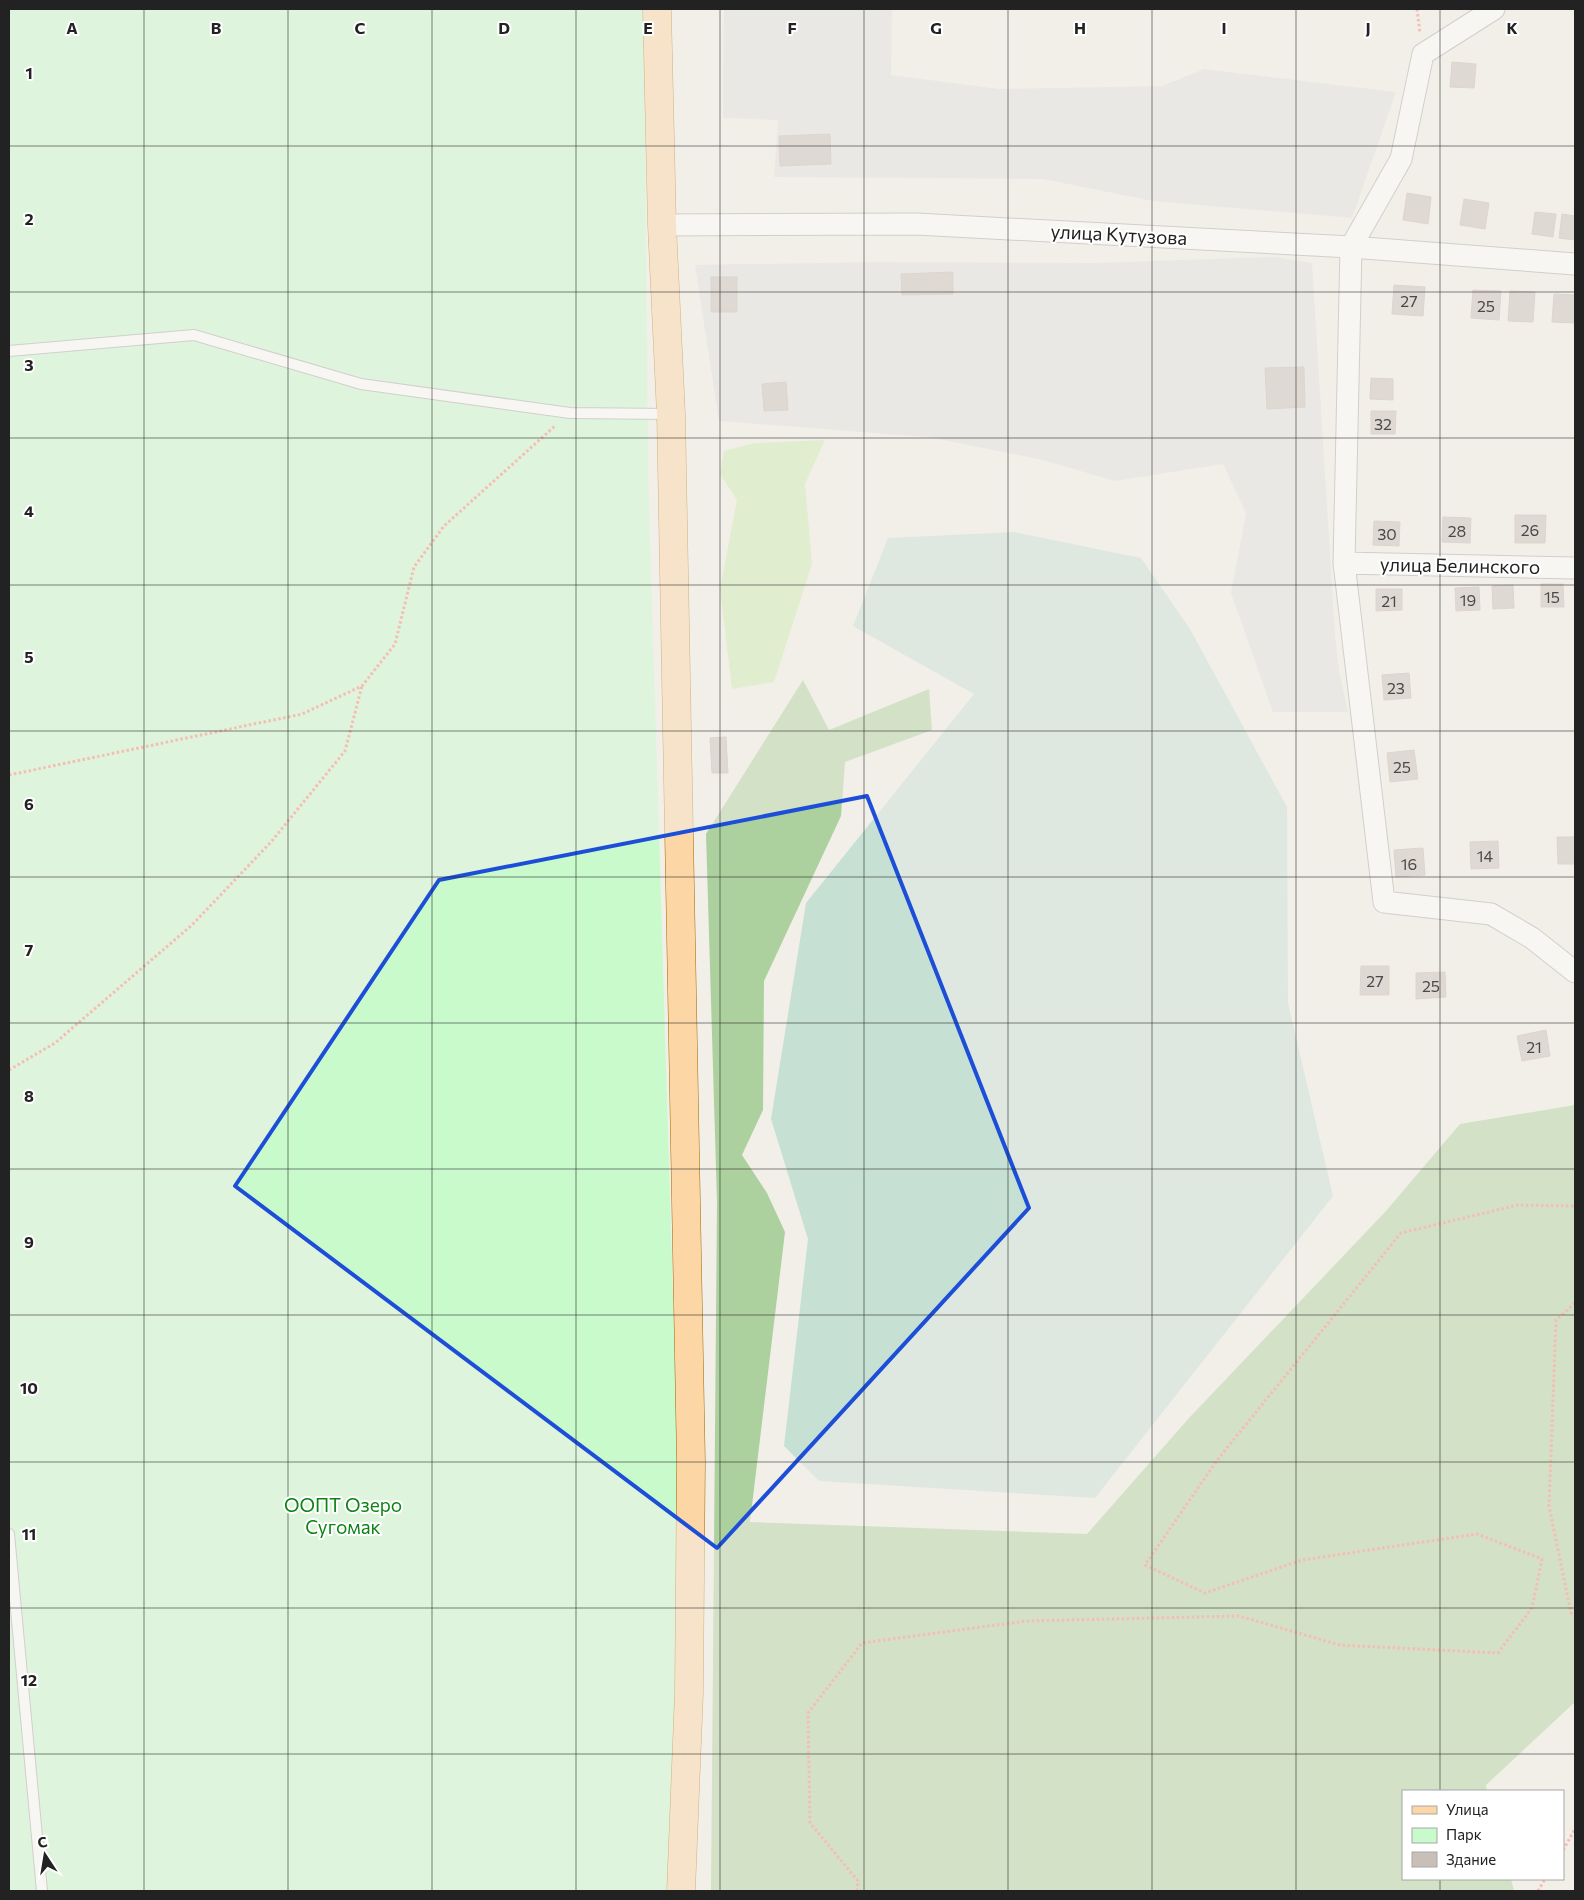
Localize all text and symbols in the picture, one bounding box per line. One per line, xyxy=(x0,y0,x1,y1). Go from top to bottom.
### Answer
text: A xyxy=(66,18,78,37)
text: B xyxy=(211,18,222,37)
text: C xyxy=(355,18,366,37)
text: D xyxy=(498,18,510,37)
text: E xyxy=(643,18,653,37)
text: F xyxy=(787,18,797,37)
text: G xyxy=(930,18,942,37)
text: H xyxy=(1074,18,1086,37)
text: I xyxy=(1221,18,1227,37)
text: J xyxy=(1365,18,1371,37)
text: K xyxy=(1506,18,1518,37)
text: 1 xyxy=(25,63,33,82)
text: 2 xyxy=(24,209,34,228)
street label: улица Кутузова xyxy=(1050,219,1188,249)
house number: 27 xyxy=(1400,291,1418,310)
house number: 25 xyxy=(1477,296,1495,315)
text: 3 xyxy=(24,355,34,374)
house number: 32 xyxy=(1374,414,1392,433)
text: 4 xyxy=(24,501,34,520)
house number: 26 xyxy=(1521,520,1539,539)
house number: 28 xyxy=(1448,521,1466,540)
house number: 30 xyxy=(1377,524,1397,543)
street label: улица Белинского xyxy=(1380,552,1540,578)
house number: 15 xyxy=(1544,587,1560,606)
house number: 19 xyxy=(1460,590,1476,609)
house number: 21 xyxy=(1381,591,1397,610)
text: 5 xyxy=(24,647,34,666)
house number: 23 xyxy=(1387,678,1405,697)
house number: 25 xyxy=(1393,757,1411,776)
text: 6 xyxy=(24,794,34,813)
house number: 14 xyxy=(1477,846,1494,865)
house number: 16 xyxy=(1401,854,1417,873)
text: 7 xyxy=(25,940,34,959)
house number: 27 xyxy=(1366,971,1384,990)
house number: 25 xyxy=(1422,976,1440,995)
house number: 21 xyxy=(1526,1037,1542,1056)
text: 8 xyxy=(24,1086,34,1105)
text: 9 xyxy=(24,1232,34,1251)
text: 10 xyxy=(20,1378,38,1397)
park label: ООПТ Озеро Сугомак xyxy=(284,1493,402,1538)
text: 11 xyxy=(22,1524,36,1543)
text: 12 xyxy=(21,1670,37,1689)
legend xyxy=(1402,1790,1564,1880)
text: Улица xyxy=(1446,1800,1488,1818)
text: Парк xyxy=(1446,1825,1482,1843)
north arrow xyxy=(20,1830,70,1880)
text: С xyxy=(36,1832,49,1851)
text: Здание xyxy=(1446,1850,1496,1868)

